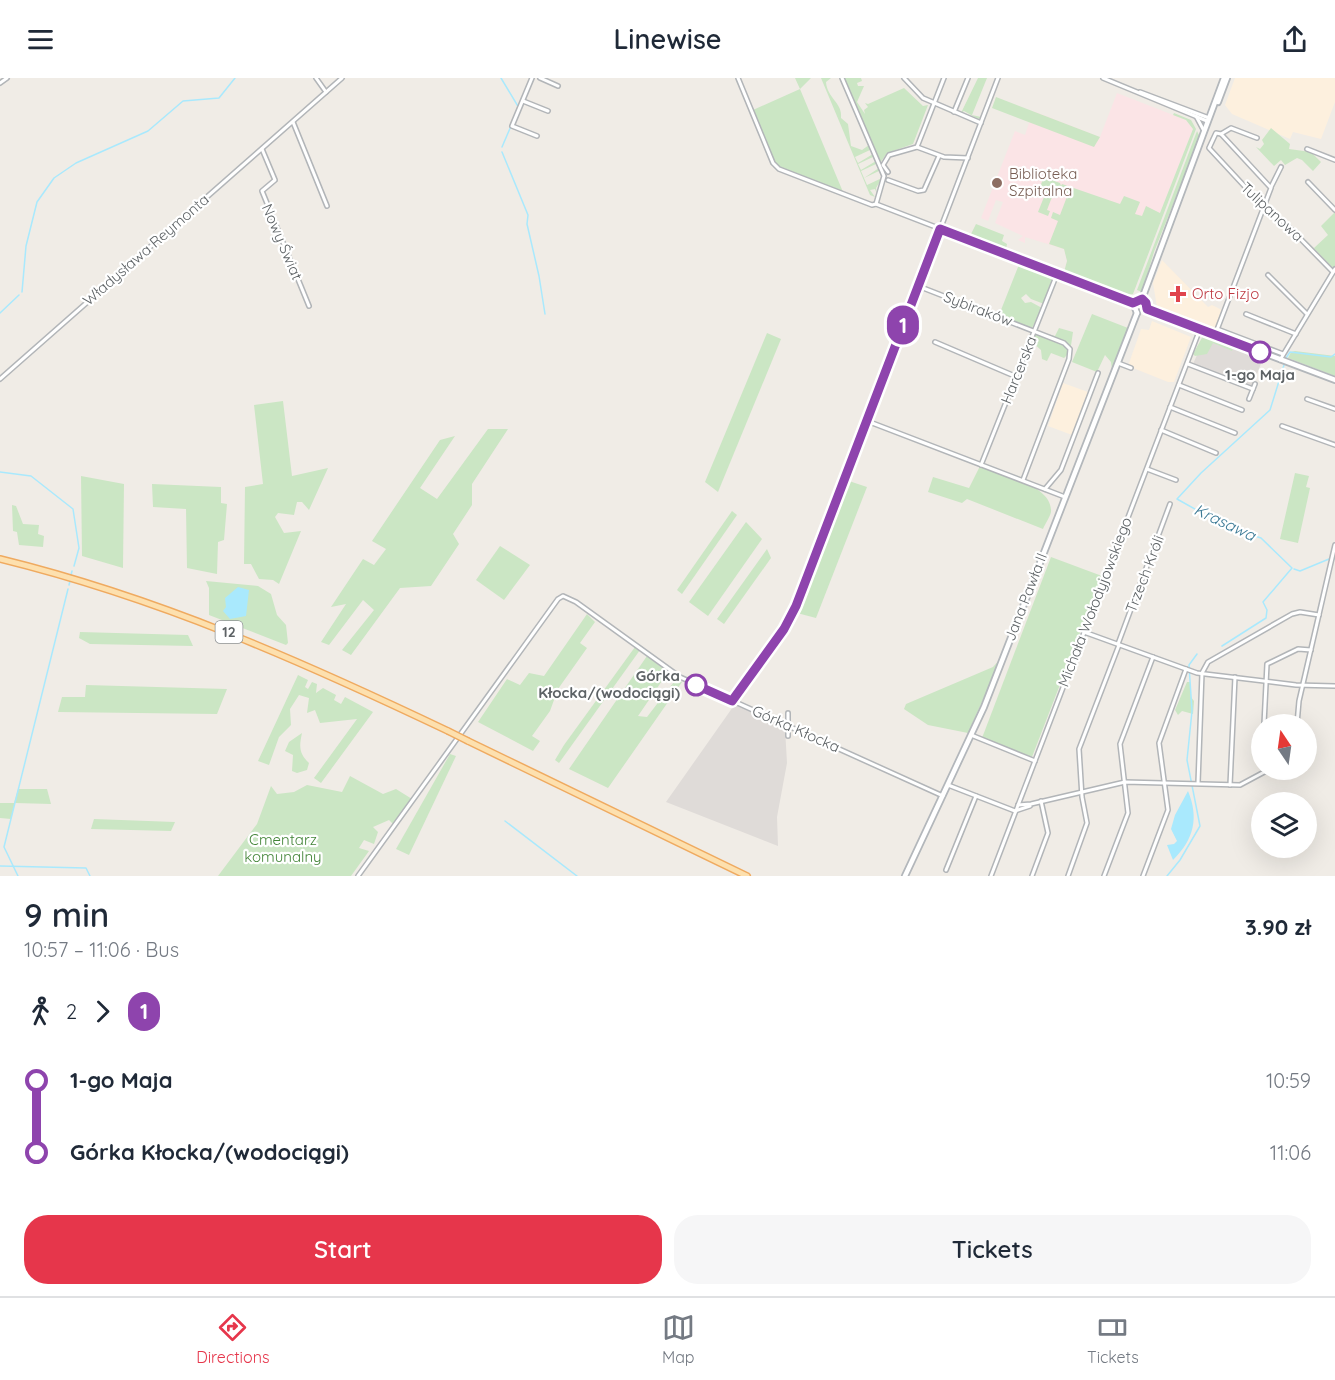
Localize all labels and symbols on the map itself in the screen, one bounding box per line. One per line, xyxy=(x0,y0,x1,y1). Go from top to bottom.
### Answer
place label: Biblioteka Szpitalna xyxy=(1009,164,1077,200)
marker: Biblioteka Szpitalna xyxy=(990,176,1004,190)
street label: Tulipanowa xyxy=(1237,178,1308,245)
street label: Władysława Reymonta xyxy=(79,190,213,310)
street label: Nowy Świat xyxy=(258,201,307,283)
place label: Orto Fizjo xyxy=(1192,284,1259,303)
marker: Orto Fizjo xyxy=(1169,285,1187,303)
street label: Sybiraków xyxy=(941,287,1015,330)
line badge: 1 xyxy=(884,306,922,344)
street label: Harcerska xyxy=(996,333,1041,406)
marker: 1-go Maja xyxy=(1249,341,1271,363)
place label: 1-go Maja xyxy=(1225,365,1295,384)
water label: Krasawa xyxy=(1191,499,1260,545)
street label: Michała Wołodyjowskiego xyxy=(1053,514,1136,689)
street label: Trzech Króli xyxy=(1121,532,1168,615)
street label: Jana Pawła II xyxy=(1000,550,1051,644)
road number: 12 xyxy=(216,621,242,643)
place label: Górka Kłocka/(wodociągi) xyxy=(538,666,680,702)
marker: Górka Kłocka/(wodociągi) xyxy=(685,674,707,696)
street label: Górka Kłocka xyxy=(749,701,843,756)
north arrow xyxy=(1251,714,1317,780)
park label: Cmentarz komunalny xyxy=(244,830,322,866)

